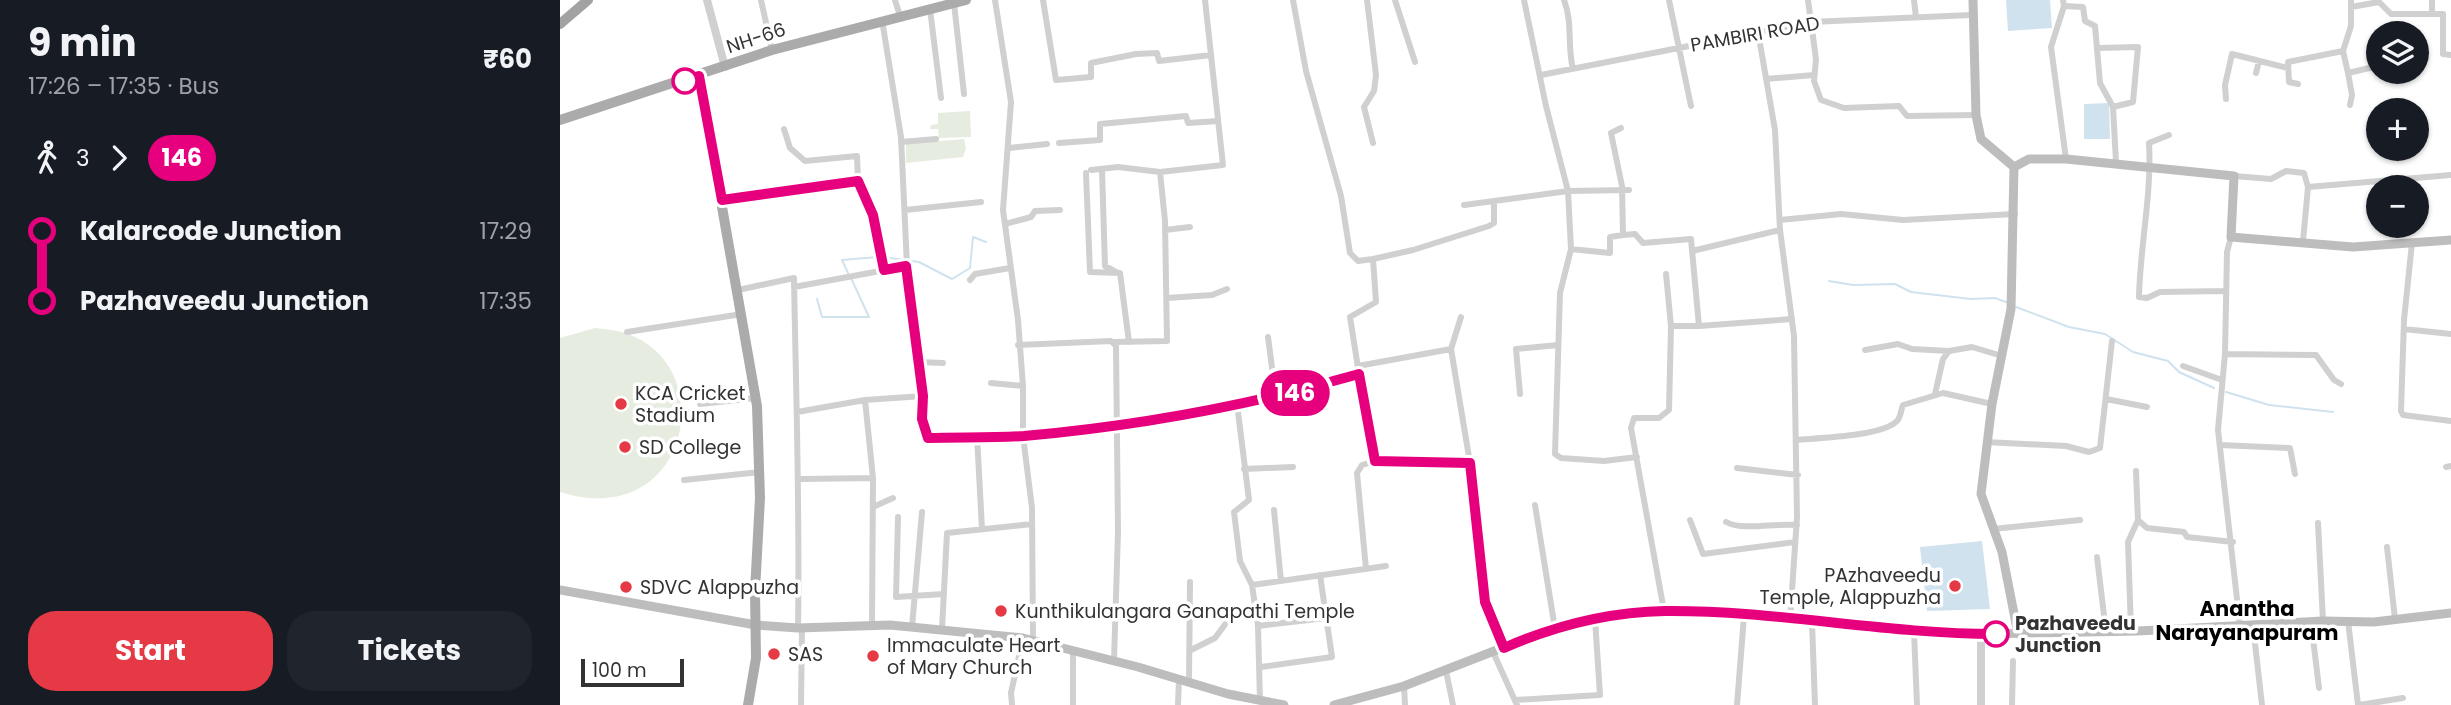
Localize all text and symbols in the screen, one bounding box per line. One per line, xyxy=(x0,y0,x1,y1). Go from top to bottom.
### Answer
street label: PAMBIRI ROAD xyxy=(1688,9,1822,59)
text: 9 min xyxy=(28,16,137,69)
street label: NH-66 xyxy=(723,16,789,60)
map controls xyxy=(2366,21,2429,238)
button: layers xyxy=(2366,21,2429,84)
text: ₹60 xyxy=(483,41,532,77)
unlabelled marker xyxy=(672,68,698,94)
text: 17:26 – 17:35 · Bus xyxy=(28,70,219,102)
button: + xyxy=(2366,98,2429,161)
icon: walk xyxy=(28,139,66,177)
icon: forward xyxy=(100,139,138,177)
text: 146 xyxy=(162,141,202,174)
text: 3 xyxy=(76,142,90,174)
button: − xyxy=(2366,175,2429,238)
text: Kalarcode Junction xyxy=(80,213,342,249)
text: 17:29 xyxy=(479,215,532,247)
text: Pazhaveedu Junction xyxy=(80,283,369,319)
text: 17:35 xyxy=(479,285,532,317)
line badge: 146 xyxy=(1255,370,1335,416)
text: 146 xyxy=(1275,376,1315,409)
place label: KCA Cricket Stadium xyxy=(635,380,745,429)
marker: KCA Cricket Stadium xyxy=(613,396,629,412)
place label: SD College xyxy=(639,434,741,461)
marker: SD College xyxy=(617,439,633,455)
place label: PAzhaveedu Temple, Alappuzha xyxy=(1759,562,1941,611)
place label: SDVC Alappuzha xyxy=(640,574,799,601)
marker: PAzhaveedu Temple, Alappuzha xyxy=(1947,578,1963,594)
marker: SDVC Alappuzha xyxy=(618,579,634,595)
district label: Anantha Narayanapuram xyxy=(2155,594,2339,647)
place label: Kunthikulangara Ganapathi Temple xyxy=(1015,598,1355,625)
marker: Kunthikulangara Ganapathi Temple xyxy=(993,603,1009,619)
place label: Pazhaveedu Junction xyxy=(2015,610,2136,659)
button: Start xyxy=(28,611,273,691)
button: Tickets xyxy=(287,611,532,691)
marker: Pazhaveedu Junction xyxy=(1983,621,2009,647)
place label: Immaculate Heart of Mary Church xyxy=(887,632,1060,681)
place label: SAS xyxy=(788,641,823,668)
marker: SAS xyxy=(766,646,782,662)
marker: Immaculate Heart of Mary Church xyxy=(865,648,881,664)
scale bar xyxy=(581,656,684,688)
text: 100 m xyxy=(592,657,647,684)

